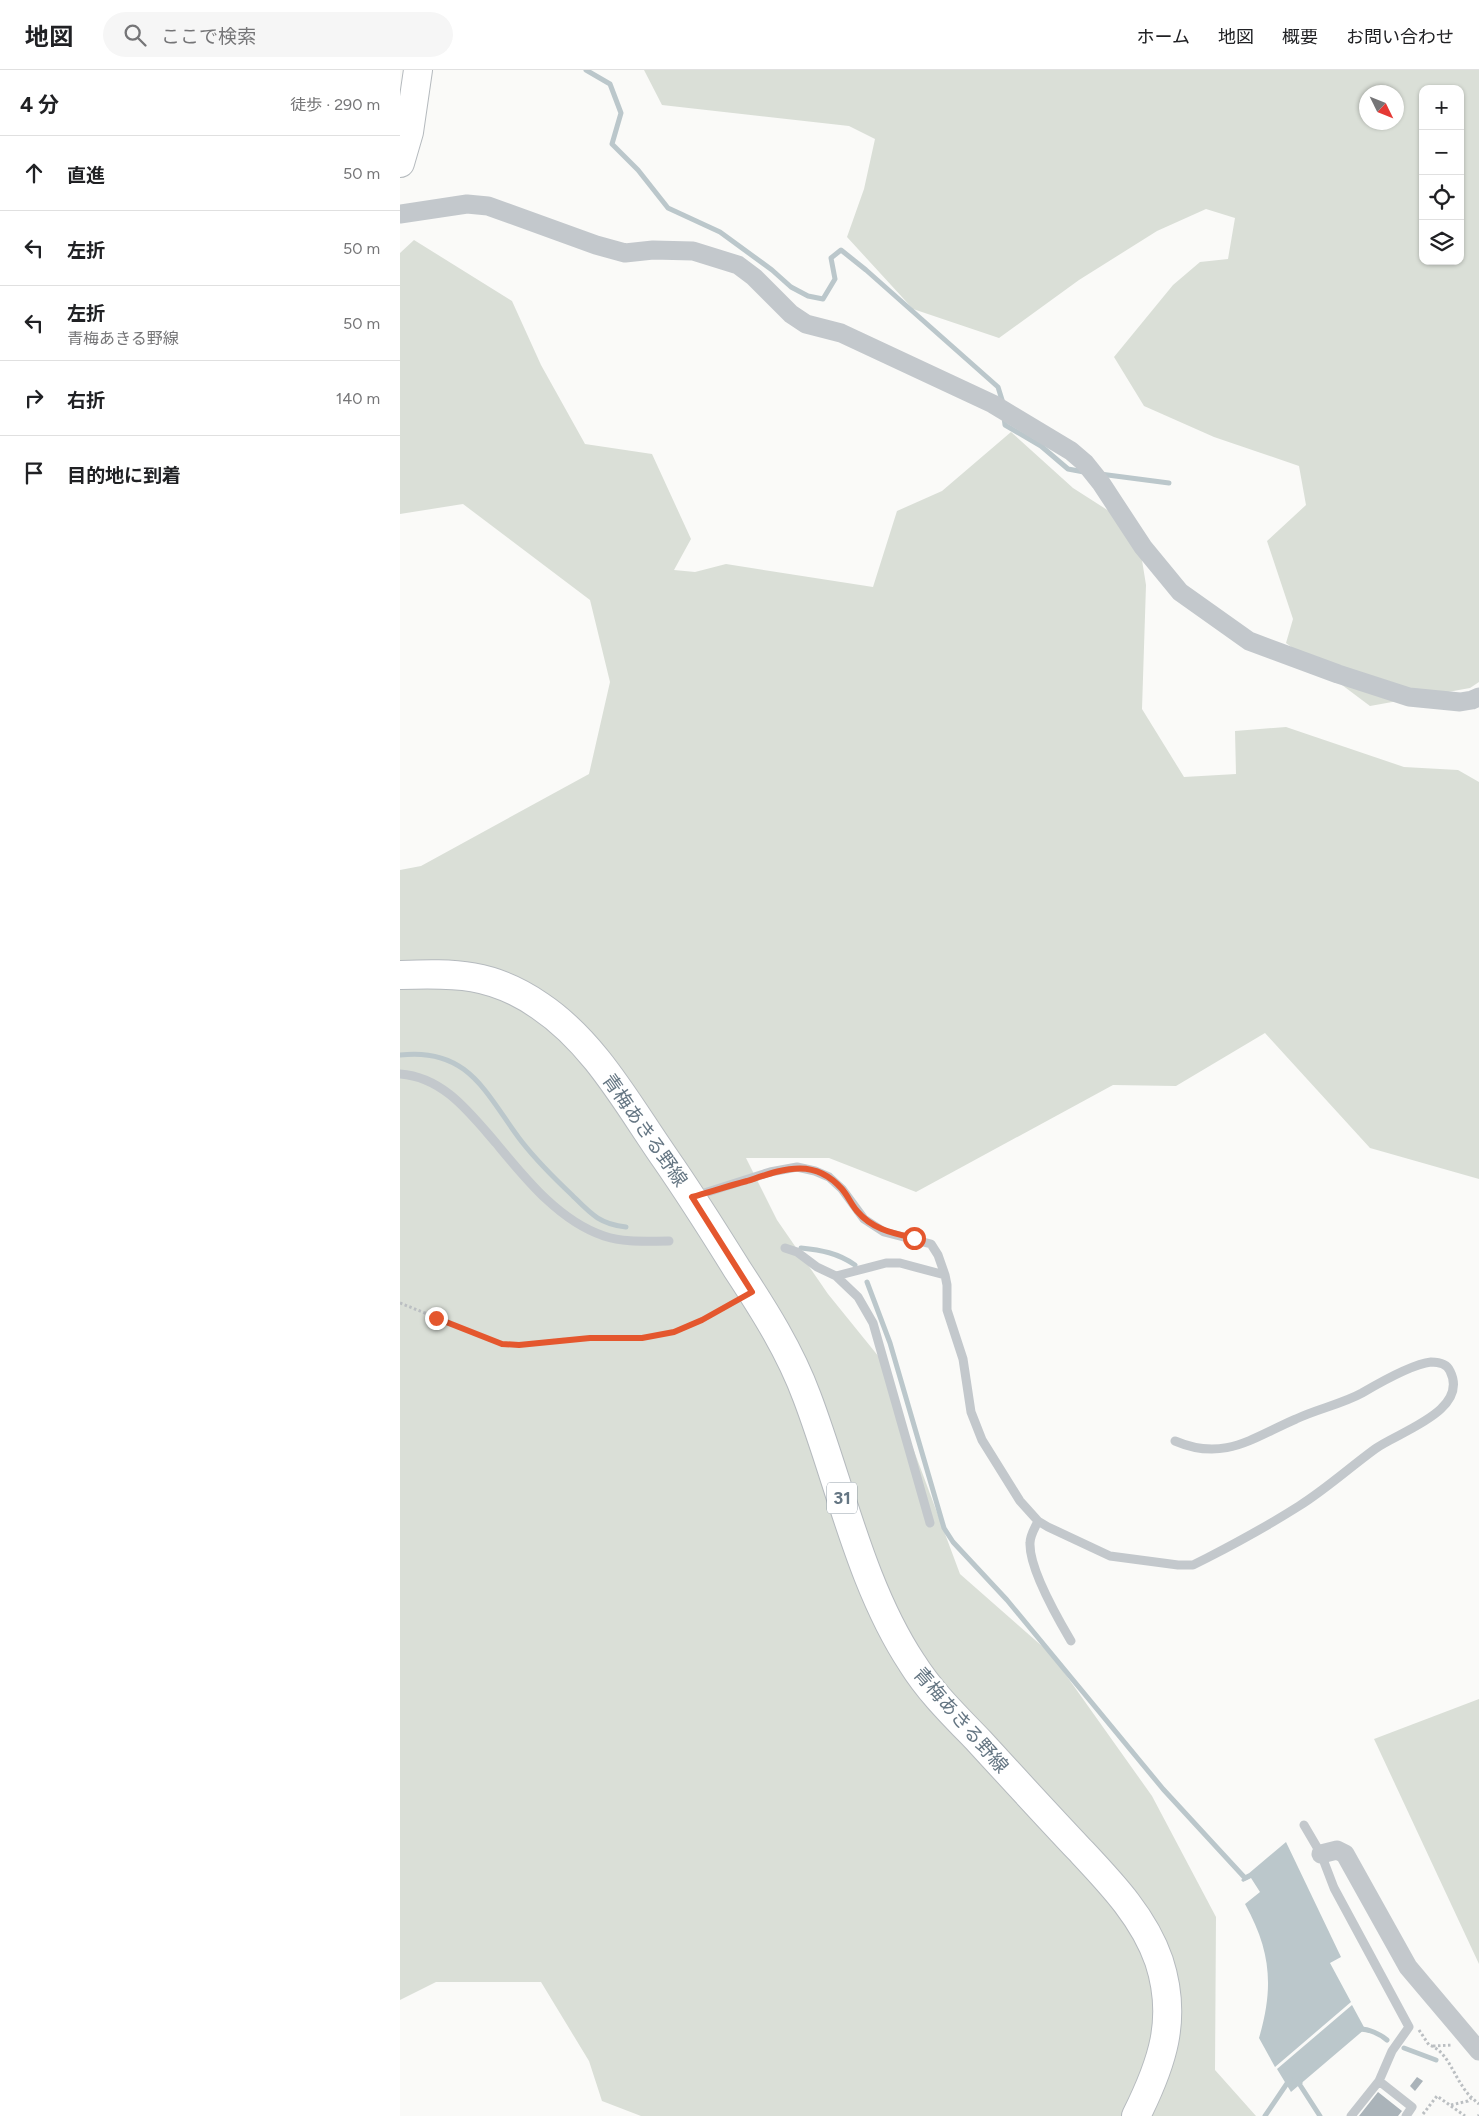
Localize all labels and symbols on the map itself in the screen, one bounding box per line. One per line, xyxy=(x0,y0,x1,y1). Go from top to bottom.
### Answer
north arrow xyxy=(1359,85,1404,130)
street label: 青梅あきる野線 xyxy=(598,1069,692,1191)
route start xyxy=(903,1227,926,1250)
route end xyxy=(425,1307,448,1330)
road number: 31 xyxy=(827,1482,857,1514)
street label: 青梅あきる野線 xyxy=(909,1662,1013,1778)

